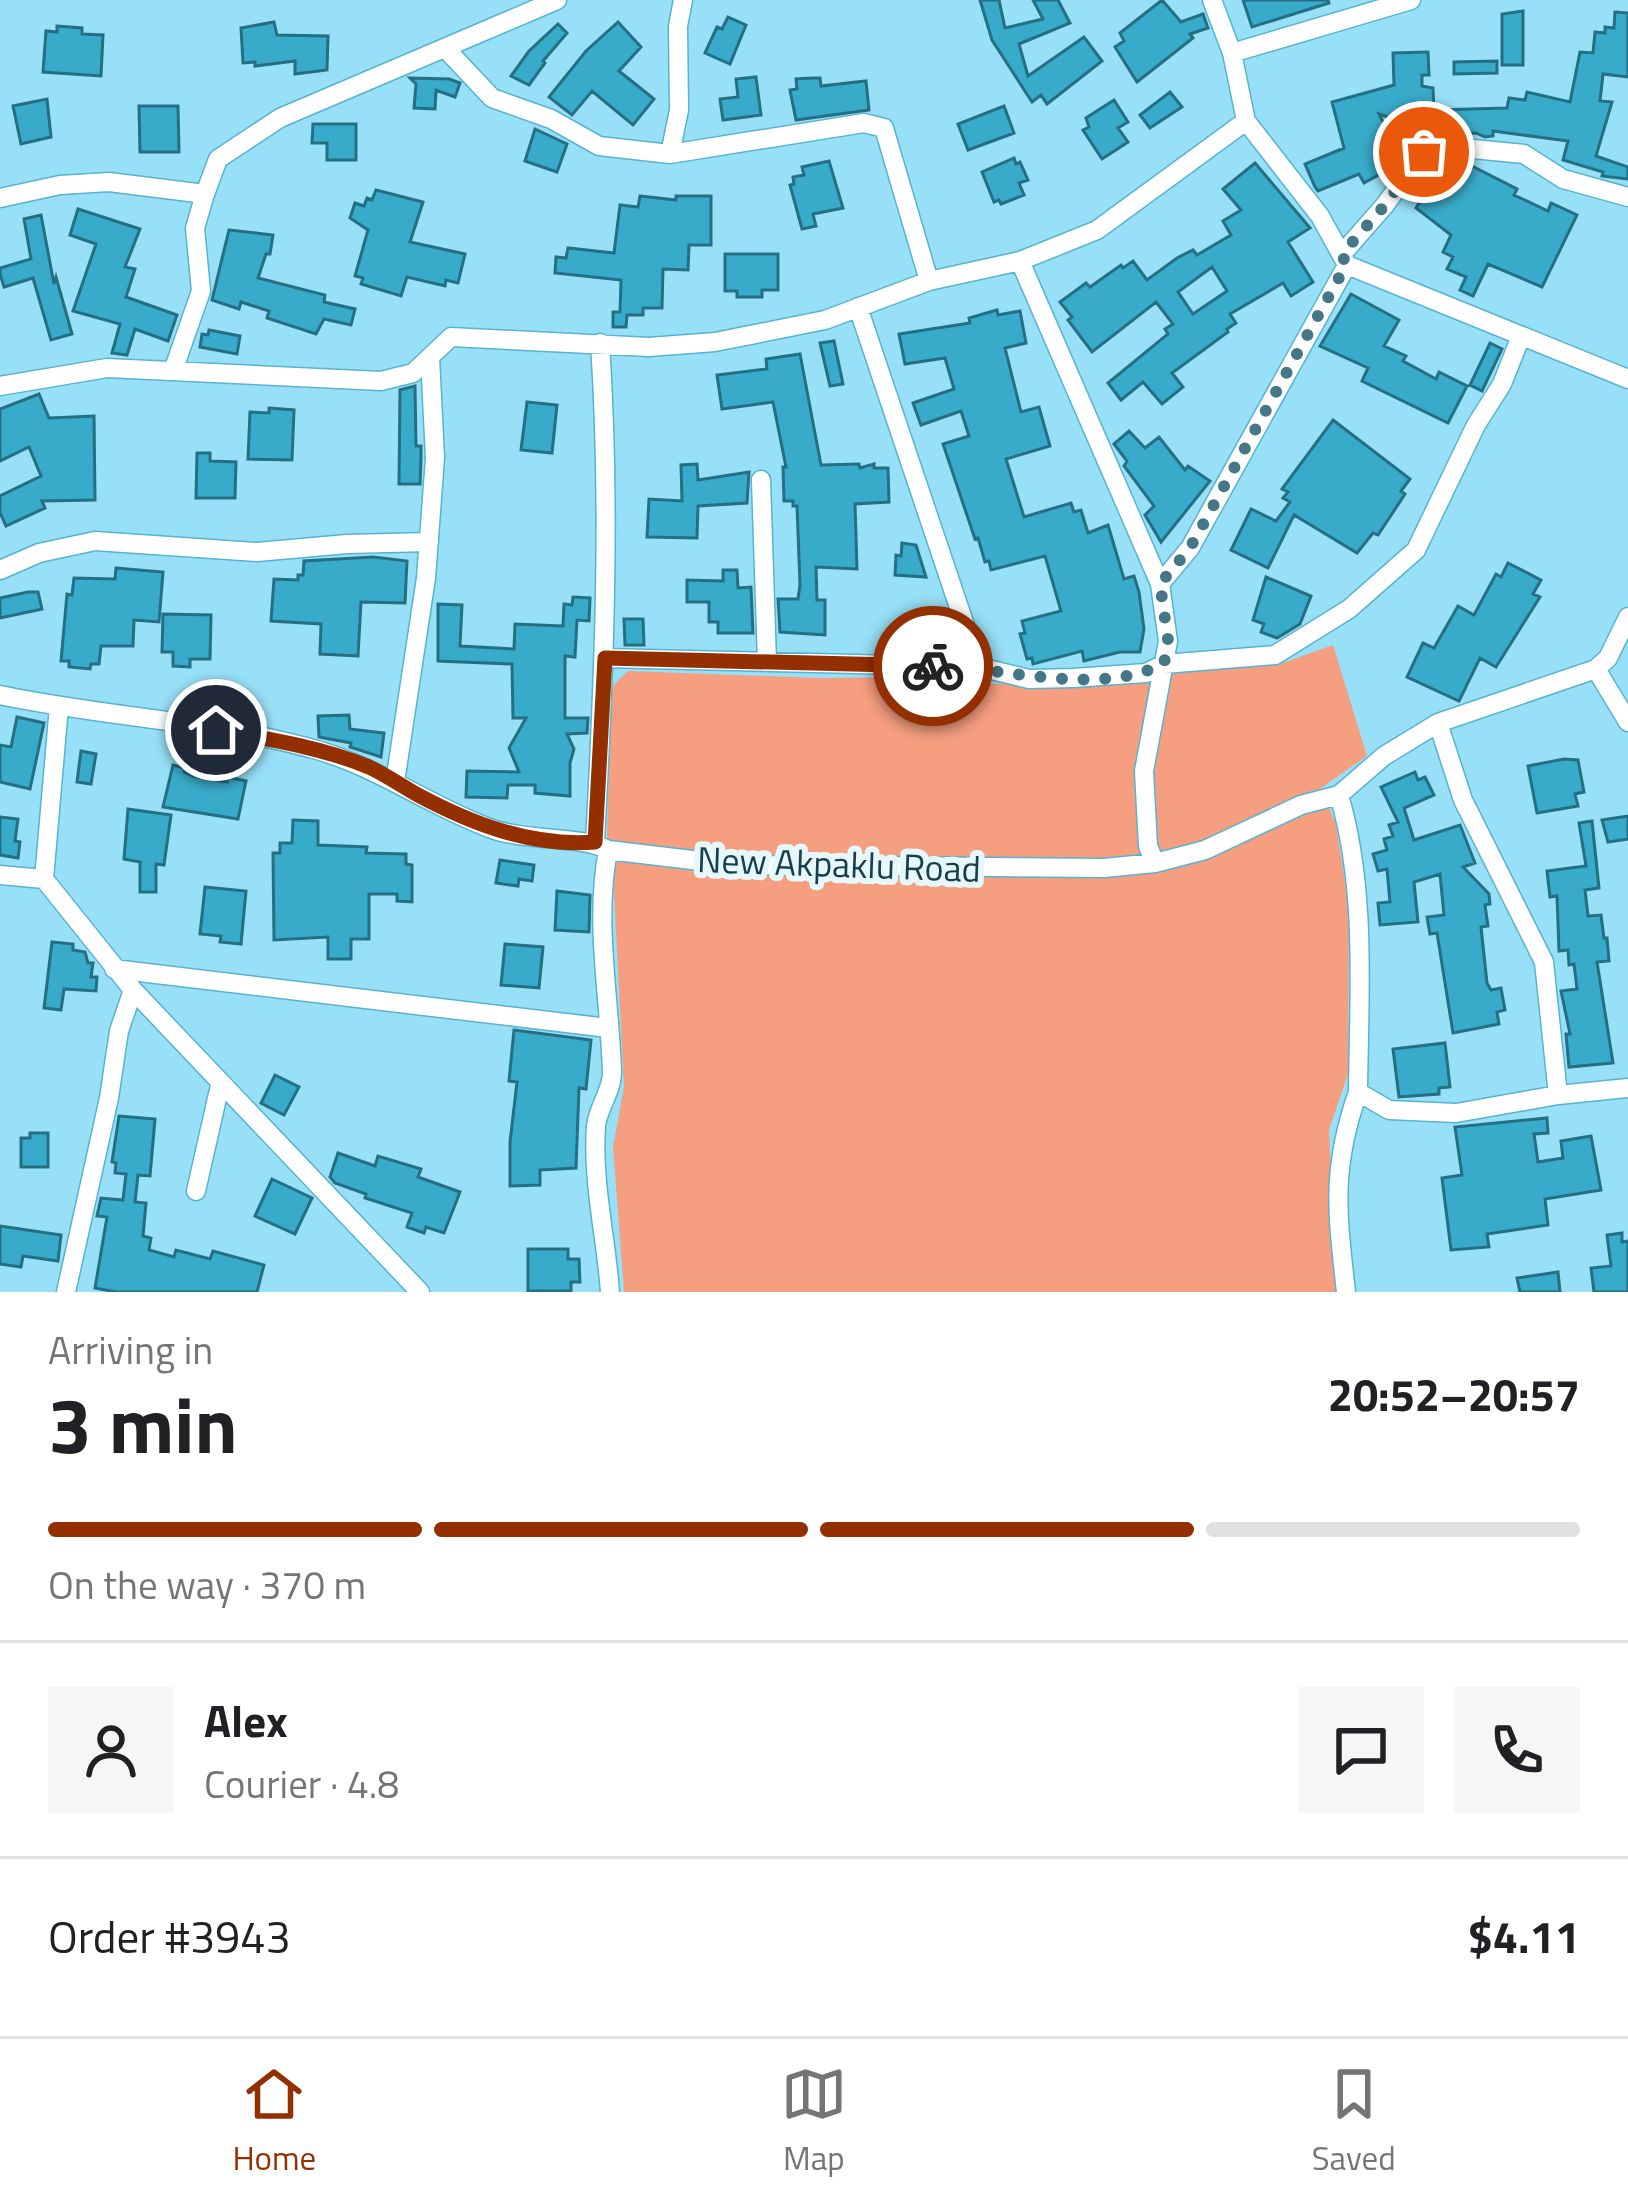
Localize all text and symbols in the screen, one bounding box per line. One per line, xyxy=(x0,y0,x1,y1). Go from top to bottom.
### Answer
pin xyxy=(1373,101,1475,203)
icon: bag xyxy=(1391,119,1457,185)
courier xyxy=(873,606,993,726)
icon: bike xyxy=(900,633,966,699)
pin xyxy=(165,679,267,781)
icon: home xyxy=(183,697,249,763)
street label: New Akpaklu Road xyxy=(696,831,982,896)
text: Arriving in xyxy=(48,1320,213,1379)
text: 20:52–20:57 xyxy=(1328,1360,1580,1428)
text: 3 min xyxy=(48,1365,238,1483)
text: On the way · 370 m xyxy=(48,1555,366,1614)
text: Alex xyxy=(204,1686,288,1754)
button: person xyxy=(48,1687,174,1813)
button: chat xyxy=(1298,1687,1424,1813)
button: phone xyxy=(1454,1687,1580,1813)
text: Courier · 4.8 xyxy=(204,1754,399,1813)
text: Order #3943 xyxy=(48,1902,291,1970)
text: $4.11 xyxy=(1468,1902,1580,1970)
tab: Home xyxy=(232,2061,316,2183)
tab: Map xyxy=(781,2061,847,2183)
tab: Saved xyxy=(1312,2061,1396,2183)

